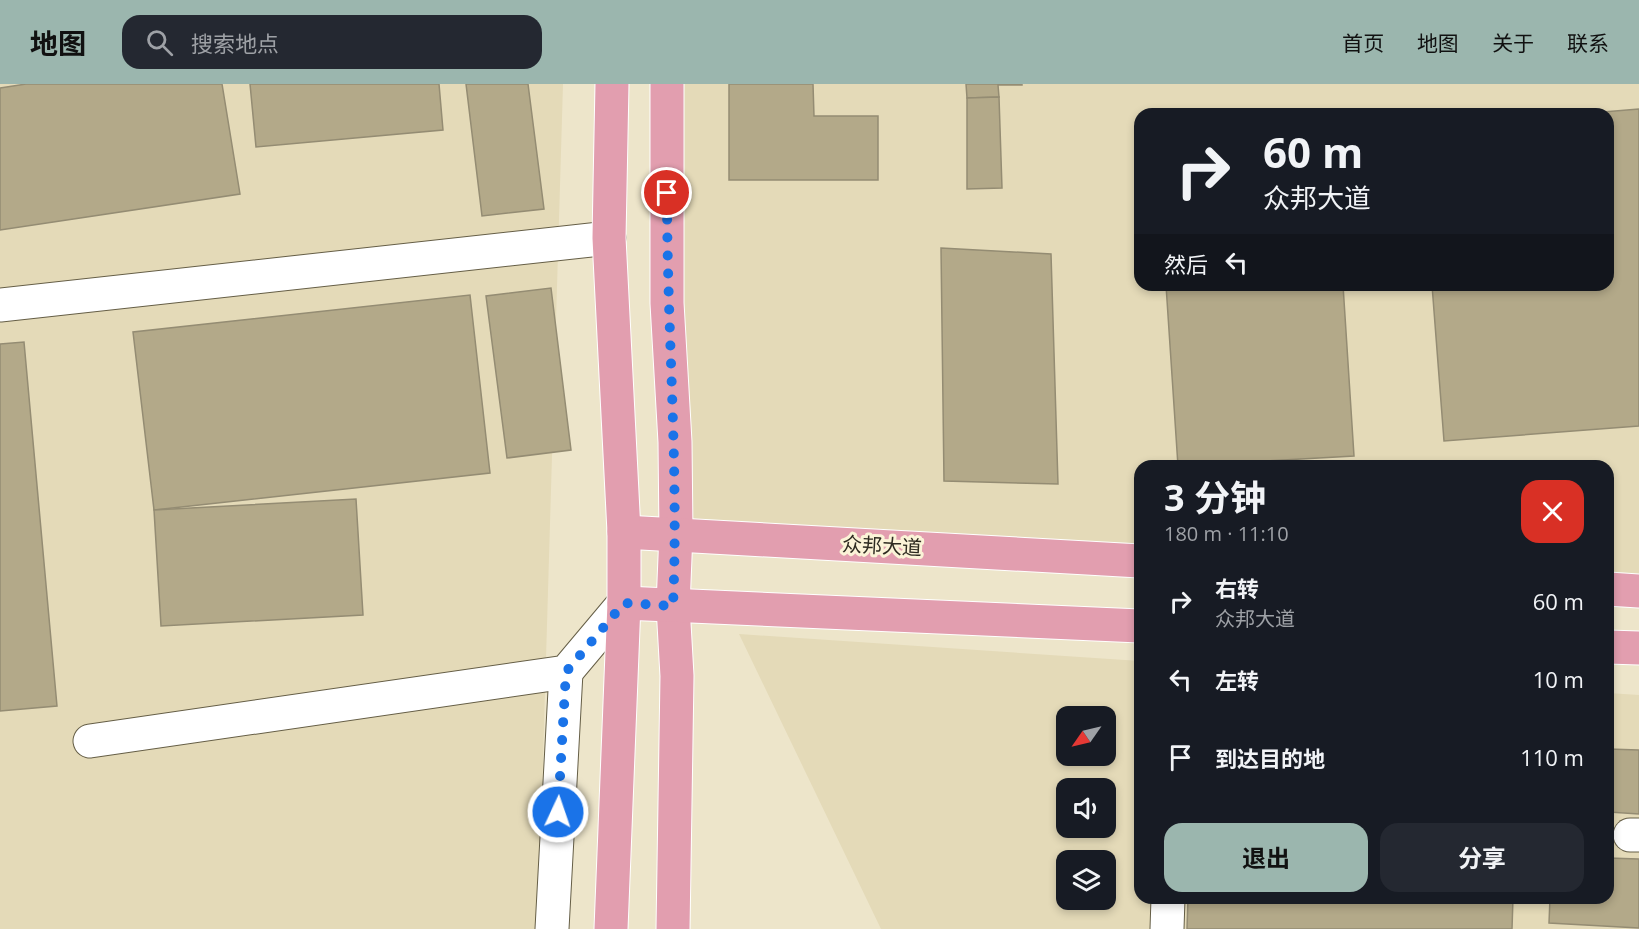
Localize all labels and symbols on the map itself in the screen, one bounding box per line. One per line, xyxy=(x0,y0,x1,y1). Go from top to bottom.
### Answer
pin xyxy=(641,167,692,218)
street label: 众邦大道 xyxy=(841,530,923,561)
north arrow xyxy=(1056,706,1116,766)
position arrow xyxy=(526,780,590,844)

